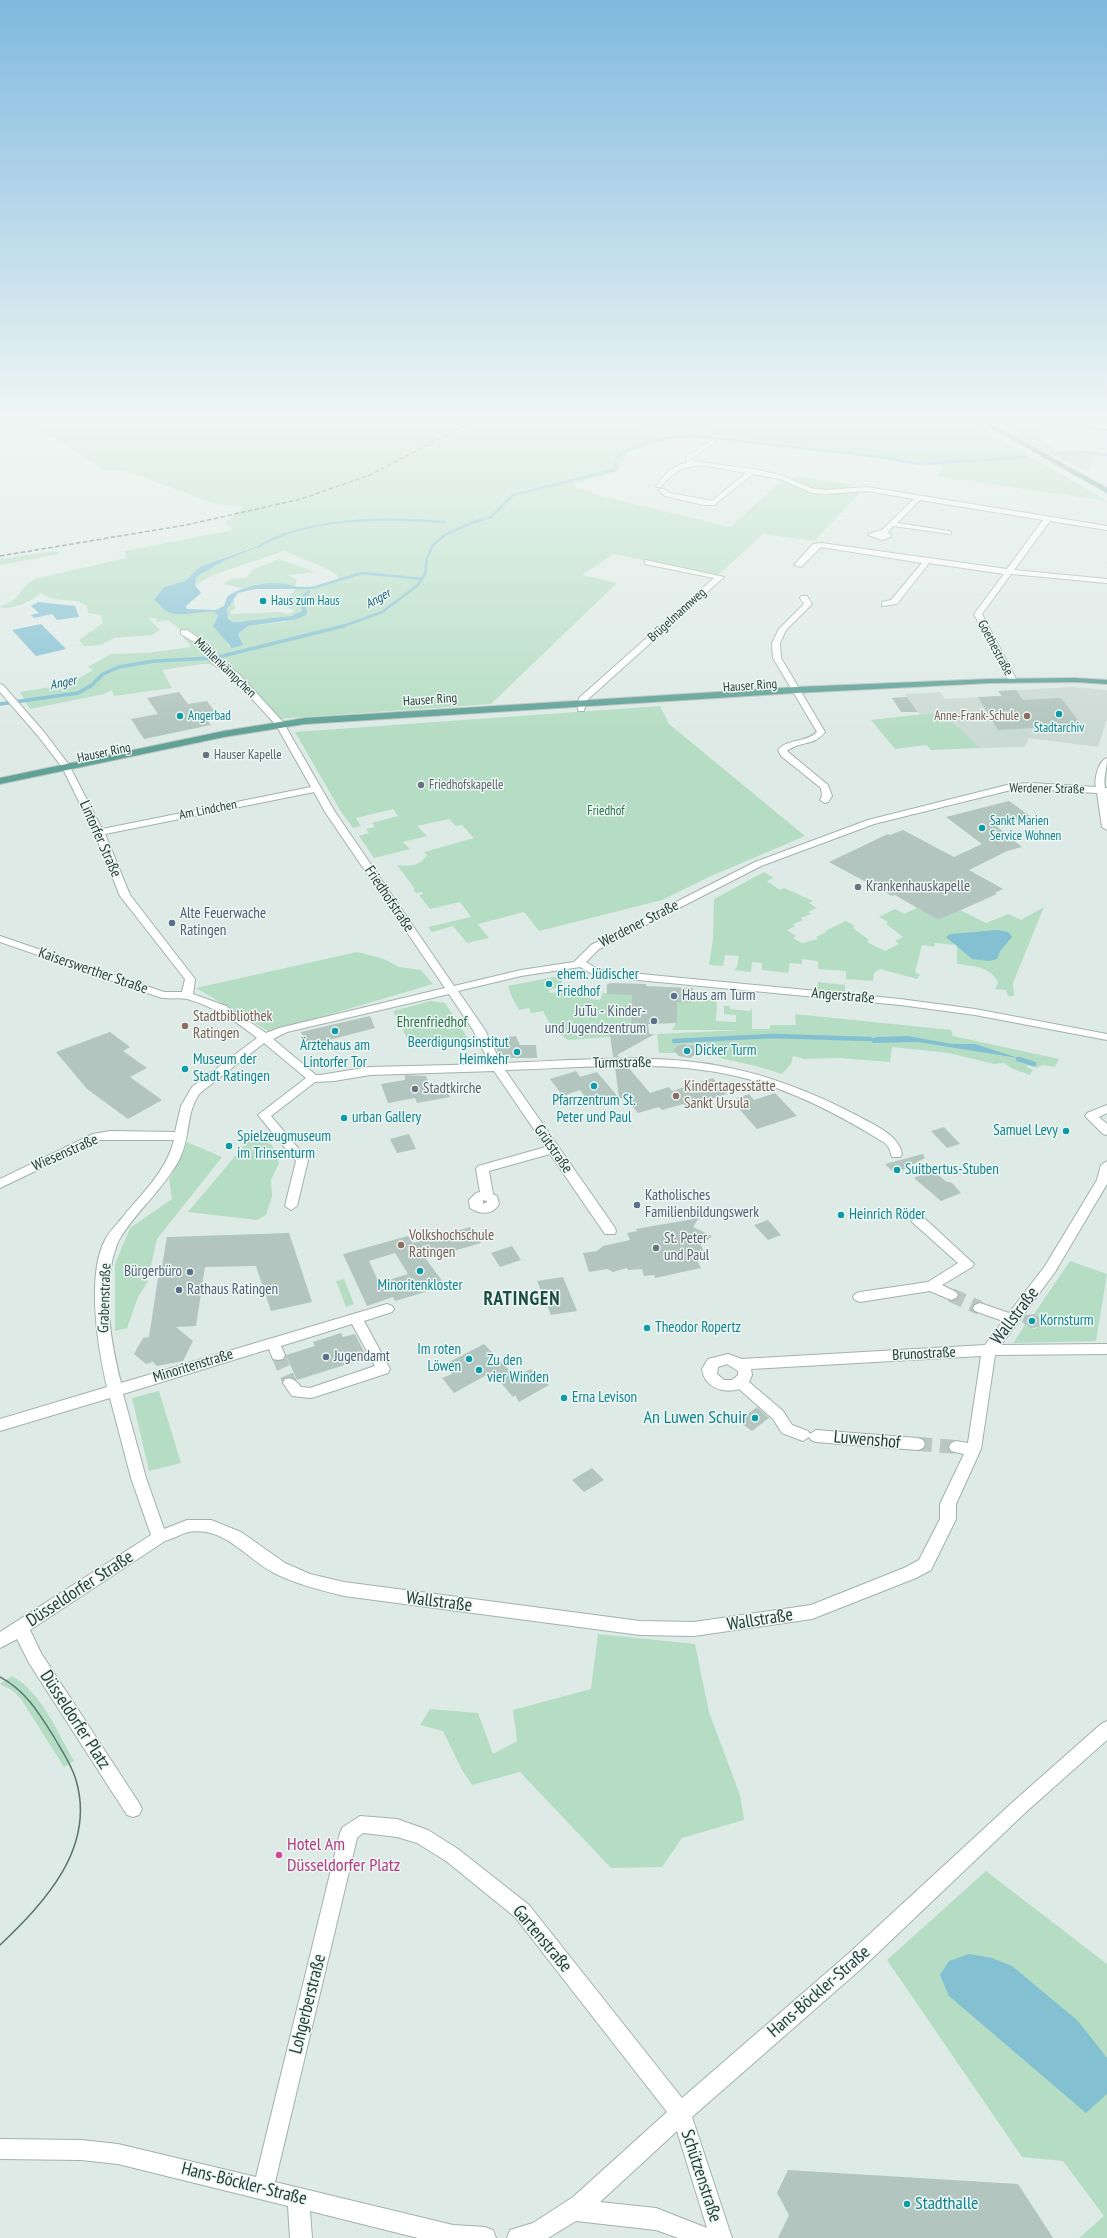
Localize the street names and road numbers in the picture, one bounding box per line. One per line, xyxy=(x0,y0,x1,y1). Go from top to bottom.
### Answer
street label: Brügelmannweg xyxy=(645,585,709,645)
street label: Goethestraße xyxy=(974,618,1016,678)
street label: Mühlenkämpchen xyxy=(191,635,259,701)
street label: Hauser Ring xyxy=(722,676,778,696)
street label: Hauser Ring xyxy=(402,690,458,710)
street label: Hauser Ring xyxy=(76,740,132,766)
street label: Werdener Straße xyxy=(1009,781,1085,797)
street label: Am Lindchen xyxy=(178,797,238,823)
street label: Lintorfer Straße xyxy=(75,798,125,880)
street label: Friedhofstraße xyxy=(360,863,418,935)
street label: Werdener Straße xyxy=(596,896,682,952)
street label: Kaiserswerther Straße xyxy=(36,944,150,998)
street label: Angerstraße xyxy=(811,984,875,1008)
street label: Turmstraße xyxy=(593,1053,651,1073)
street label: Grütstraße xyxy=(530,1121,576,1177)
street label: Wiesenstraße xyxy=(29,1131,101,1175)
street label: Grabenstraße xyxy=(95,1263,115,1333)
street label: Wallstraße xyxy=(986,1283,1044,1349)
street label: Brunostraße xyxy=(892,1343,956,1365)
street label: Minoritenstraße xyxy=(151,1345,235,1387)
street label: Luwenshof xyxy=(833,1426,901,1454)
street label: Düsseldorfer Straße xyxy=(22,1546,138,1632)
street label: Wallstraße xyxy=(405,1587,473,1617)
street label: Wallstraße xyxy=(725,1604,795,1636)
street label: Düsseldorfer Platz xyxy=(35,1667,115,1773)
street label: Gartenstraße xyxy=(508,1901,576,1977)
street label: Hans-Böckler-Straße xyxy=(763,1942,875,2042)
street label: Lohgerberstraße xyxy=(285,1952,331,2056)
street label: Schützenstraße xyxy=(676,2127,726,2225)
street label: Hans-Böckler-Straße xyxy=(179,2158,309,2210)

